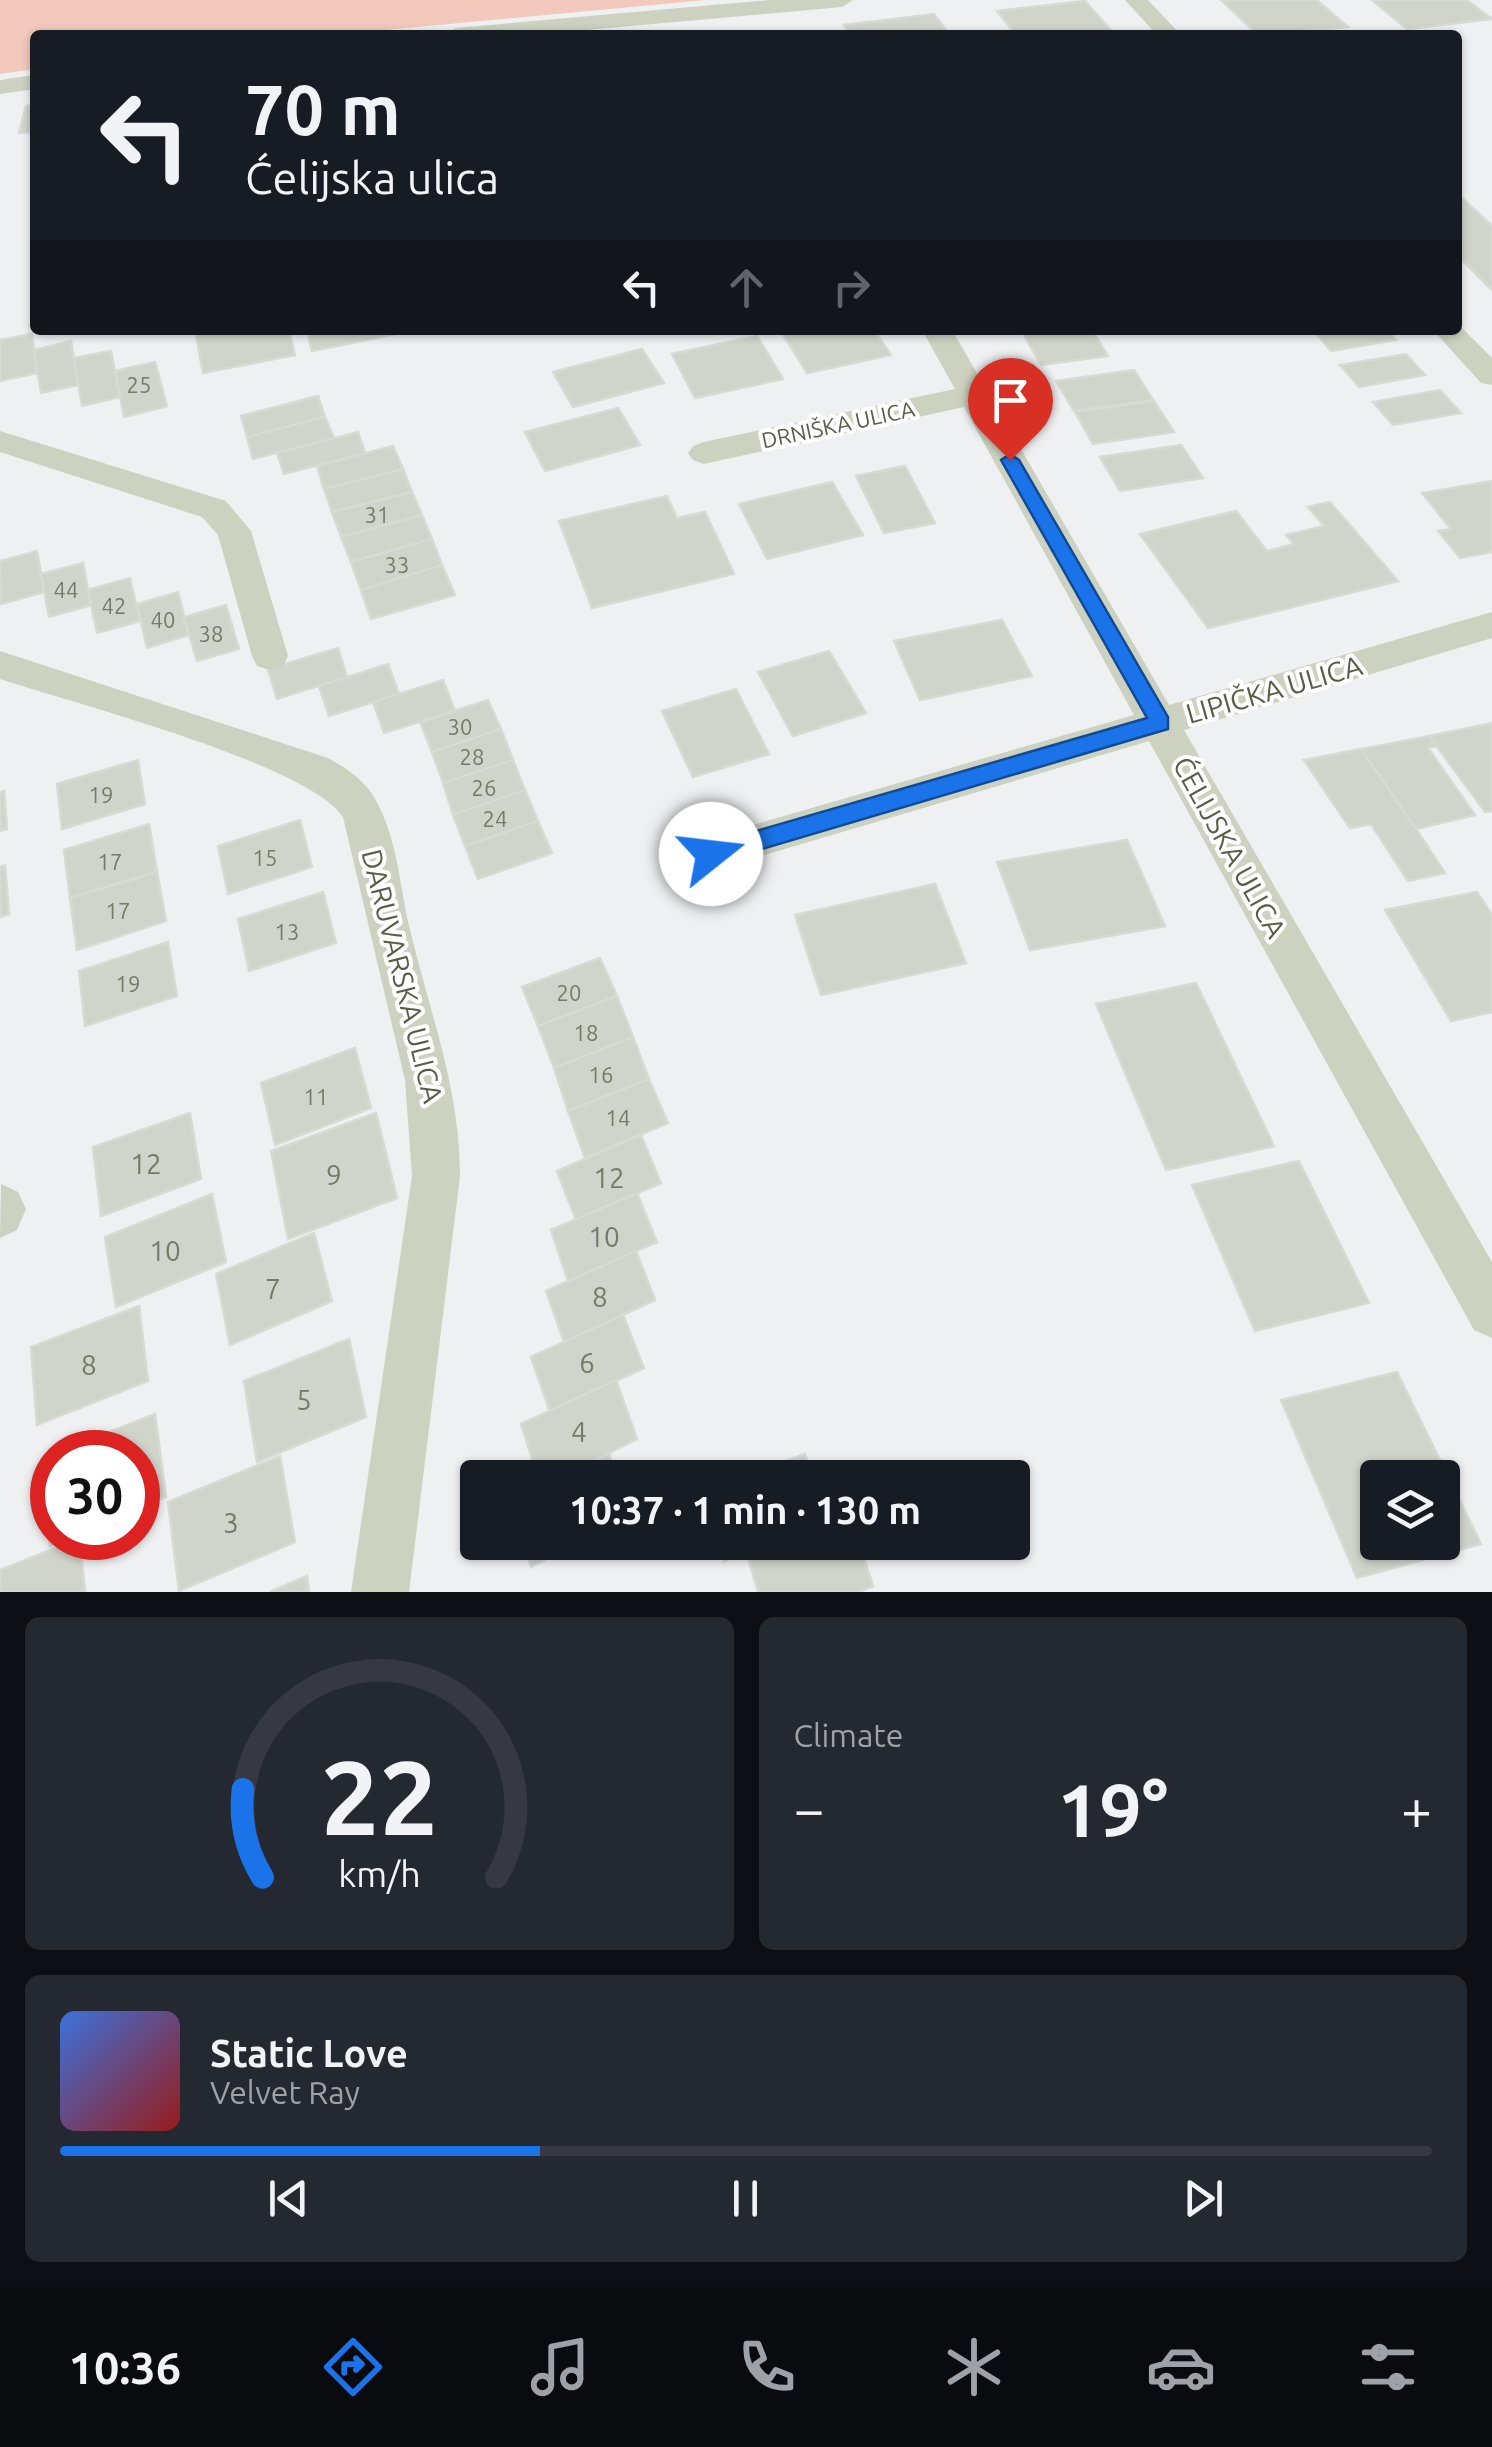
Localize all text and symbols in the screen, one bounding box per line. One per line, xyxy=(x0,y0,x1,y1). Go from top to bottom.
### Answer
icon: left xyxy=(80,70,210,200)
text: 70 m xyxy=(245,70,401,148)
text: Ćelijska ulica xyxy=(245,152,499,203)
icon: left xyxy=(614,260,669,315)
icon: ahead xyxy=(719,260,774,315)
icon: right xyxy=(824,260,879,315)
pin xyxy=(968,358,1053,461)
house number: 25 xyxy=(127,372,151,397)
icon: arrive xyxy=(983,373,1038,428)
street label: DRNIŠKA ULICA xyxy=(759,395,917,452)
house number: 31 xyxy=(365,502,389,527)
house number: 33 xyxy=(385,552,409,577)
house number: 44 xyxy=(54,577,78,602)
house number: 42 xyxy=(102,593,126,618)
house number: 40 xyxy=(151,607,175,632)
house number: 38 xyxy=(199,621,223,646)
street label: LIPIČKA ULICA xyxy=(1182,648,1366,729)
house number: 30 xyxy=(448,714,472,739)
house number: 28 xyxy=(460,744,484,769)
street label: ĆELIJSKA ULICA xyxy=(1168,751,1293,943)
house number: 26 xyxy=(472,775,496,800)
house number: 19 xyxy=(89,782,113,807)
position arrow xyxy=(659,802,763,906)
house number: 24 xyxy=(483,806,507,831)
house number: 15 xyxy=(253,845,277,870)
street label: DARUVARSKA ULICA xyxy=(357,846,449,1106)
house number: 17 xyxy=(98,849,122,874)
house number: 17 xyxy=(106,898,130,923)
house number: 13 xyxy=(275,919,299,944)
house number: 19 xyxy=(116,971,140,996)
house number: 20 xyxy=(557,980,581,1005)
house number: 18 xyxy=(574,1020,598,1045)
house number: 16 xyxy=(589,1062,613,1087)
house number: 11 xyxy=(304,1084,328,1109)
house number: 14 xyxy=(606,1105,630,1130)
house number: 12 xyxy=(130,1148,162,1179)
house number: 9 xyxy=(326,1159,342,1190)
house number: 12 xyxy=(593,1162,625,1193)
house number: 10 xyxy=(588,1221,620,1252)
house number: 10 xyxy=(149,1235,181,1266)
house number: 7 xyxy=(265,1273,281,1304)
house number: 8 xyxy=(592,1281,608,1312)
house number: 6 xyxy=(579,1347,595,1378)
house number: 8 xyxy=(81,1349,97,1380)
house number: 5 xyxy=(296,1384,312,1415)
house number: 4 xyxy=(571,1416,587,1447)
speed limit sign: 30 xyxy=(30,1430,160,1560)
map controls xyxy=(1360,1460,1460,1560)
button: layers xyxy=(1360,1460,1460,1560)
text: 10:37 · 1 min · 130 m xyxy=(569,1489,921,1531)
house number: 3 xyxy=(223,1507,239,1538)
text: Climate xyxy=(794,1717,904,1753)
text: 22 xyxy=(321,1738,438,1855)
text: 19° xyxy=(1057,1767,1168,1851)
text: − xyxy=(794,1778,825,1839)
text: + xyxy=(1401,1778,1432,1839)
text: km/h xyxy=(338,1854,421,1894)
text: Static Love xyxy=(210,2032,408,2074)
text: Velvet Ray xyxy=(210,2074,360,2110)
icon: previous xyxy=(261,2171,316,2226)
icon: pause xyxy=(718,2171,773,2226)
icon: next xyxy=(1176,2171,1231,2226)
icon: directions xyxy=(318,2332,388,2402)
icon: music xyxy=(525,2332,595,2402)
icon: phone xyxy=(732,2332,802,2402)
icon: climate xyxy=(939,2332,1009,2402)
icon: car xyxy=(1146,2332,1216,2402)
icon: filters xyxy=(1353,2332,1423,2402)
text: 10:36 xyxy=(69,2342,181,2393)

